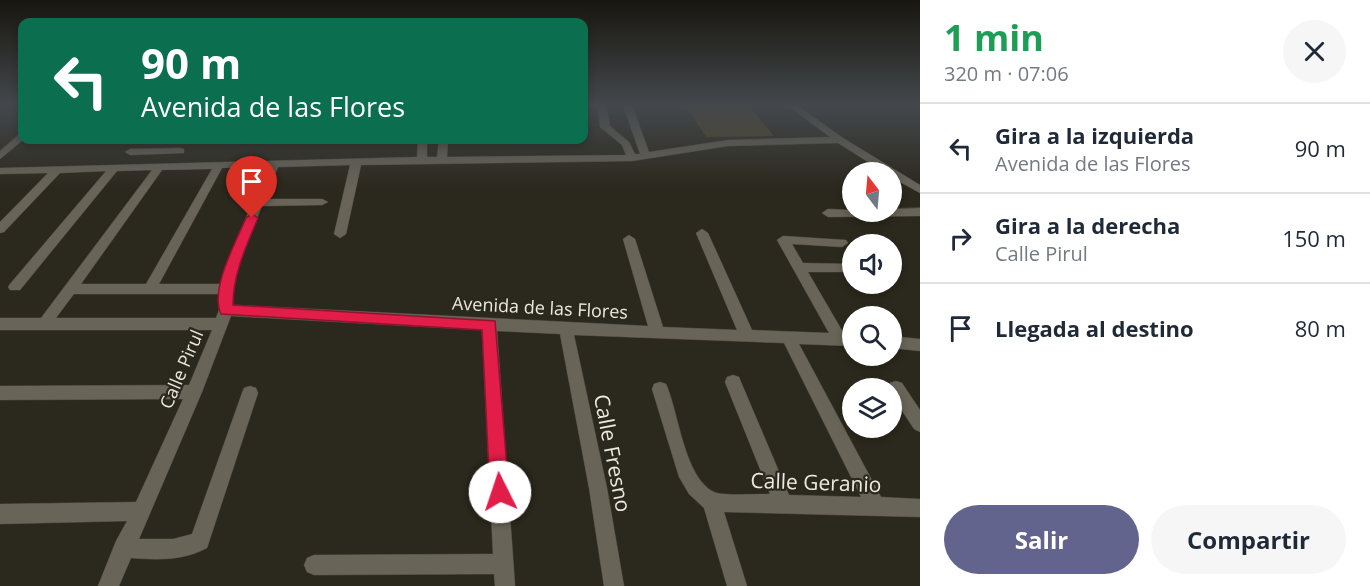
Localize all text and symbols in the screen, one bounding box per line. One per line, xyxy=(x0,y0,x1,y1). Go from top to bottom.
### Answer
text: 1 min xyxy=(944,13,1044,62)
button: close xyxy=(1283,20,1346,83)
text: 90 m xyxy=(141,34,241,91)
icon: left xyxy=(42,42,120,120)
text: 320 m · 07:06 xyxy=(944,60,1069,87)
text: Avenida de las Flores xyxy=(141,88,405,125)
text: Gira a la izquierda xyxy=(995,120,1194,150)
icon: left xyxy=(944,132,977,165)
text: 90 m xyxy=(1295,133,1346,163)
text: Avenida de las Flores xyxy=(995,150,1191,177)
pin xyxy=(226,156,277,218)
north arrow xyxy=(842,162,902,222)
map controls xyxy=(842,162,902,438)
icon: arrive xyxy=(235,165,268,198)
text: Gira a la derecha xyxy=(995,210,1180,240)
icon: right xyxy=(944,222,977,255)
text: 150 m xyxy=(1282,223,1346,253)
button: sound xyxy=(842,234,902,294)
text: Calle Pirul xyxy=(995,240,1088,267)
street label: Avenida de las Flores xyxy=(451,290,629,324)
button: search xyxy=(842,306,902,366)
icon: arrive xyxy=(944,312,977,345)
text: Llegada al destino xyxy=(995,313,1194,343)
text: 80 m xyxy=(1295,313,1346,343)
street label: Calle Pirul xyxy=(154,326,208,412)
button: layers xyxy=(842,378,902,438)
street label: Calle Fresno xyxy=(588,392,638,514)
position arrow xyxy=(468,460,532,524)
street label: Calle Geranio xyxy=(750,466,882,498)
button: Salir xyxy=(944,505,1139,574)
button: Compartir xyxy=(1151,505,1346,574)

